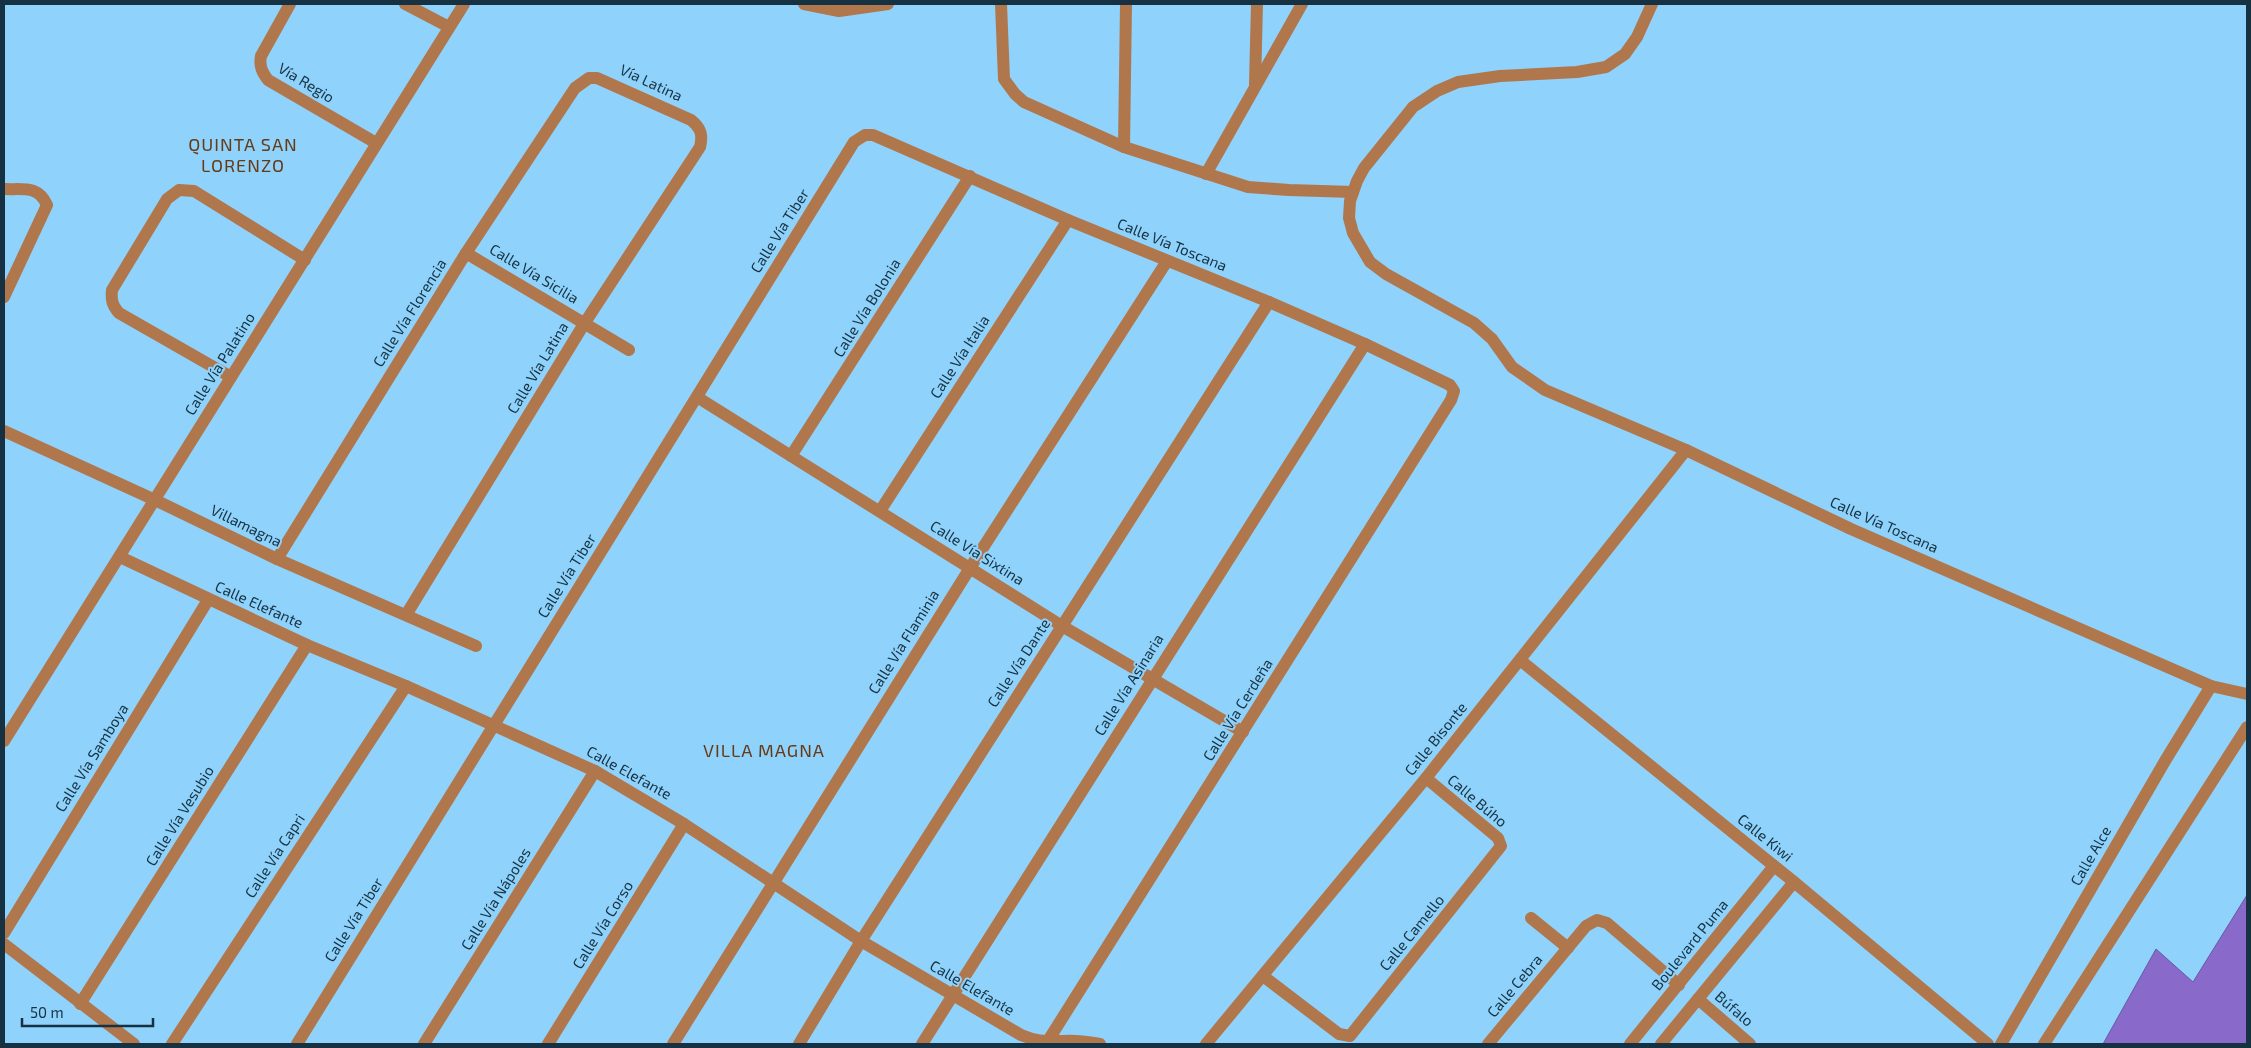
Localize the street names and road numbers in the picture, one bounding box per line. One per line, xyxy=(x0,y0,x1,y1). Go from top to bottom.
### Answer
street label: Vía Regio xyxy=(275,58,338,106)
street label: Vía Latina xyxy=(617,60,685,104)
street label: Calle Vía Tiber xyxy=(746,185,812,276)
street label: Calle Vía Toscana xyxy=(1115,214,1230,274)
street label: Calle Vía Sicilia xyxy=(487,239,582,307)
street label: Calle Vía Florencia xyxy=(369,255,450,370)
street label: Calle Vía Bolonia xyxy=(829,255,904,360)
street label: Calle Vía Palatino xyxy=(180,309,258,418)
street label: Calle Vía Italia xyxy=(926,312,993,401)
street label: Calle Vía Latina xyxy=(503,318,572,416)
street label: Calle Vía Toscana xyxy=(1828,492,1941,556)
street label: Villamagna xyxy=(208,500,285,550)
street label: Calle Vía Sixtina xyxy=(927,516,1028,588)
street label: Calle Vía Tiber xyxy=(533,530,599,621)
street label: Calle Elefante xyxy=(213,577,306,632)
street label: Calle Vía Flaminia xyxy=(864,586,942,697)
street label: Calle Vía Dante xyxy=(983,615,1053,710)
street label: Calle Vía Asinaria xyxy=(1090,630,1167,739)
street label: Calle Vía Cerdeña xyxy=(1198,655,1276,764)
street label: Calle Bisonte xyxy=(1400,698,1470,779)
street label: Calle Vía Samboya xyxy=(51,700,132,815)
street label: Calle Elefante xyxy=(584,741,675,803)
street label: Calle Vía Vesubio xyxy=(141,762,217,869)
street label: Calle Búho xyxy=(1444,770,1511,830)
street label: Calle Vía Capri xyxy=(240,810,308,901)
street label: Calle Kiwi xyxy=(1734,810,1797,865)
street label: Calle Alce xyxy=(2066,823,2114,888)
street label: Calle Vía Nápoles xyxy=(456,844,534,953)
street label: Calle Vía Tiber xyxy=(320,874,386,965)
street label: Calle Vía Corso xyxy=(568,877,636,972)
street label: Calle Camello xyxy=(1375,891,1447,974)
street label: Boulevard Puma xyxy=(1647,895,1731,993)
street label: Calle Cebra xyxy=(1483,950,1546,1020)
street label: Calle Elefante xyxy=(927,956,1018,1019)
street label: Búfalo xyxy=(1712,987,1757,1030)

